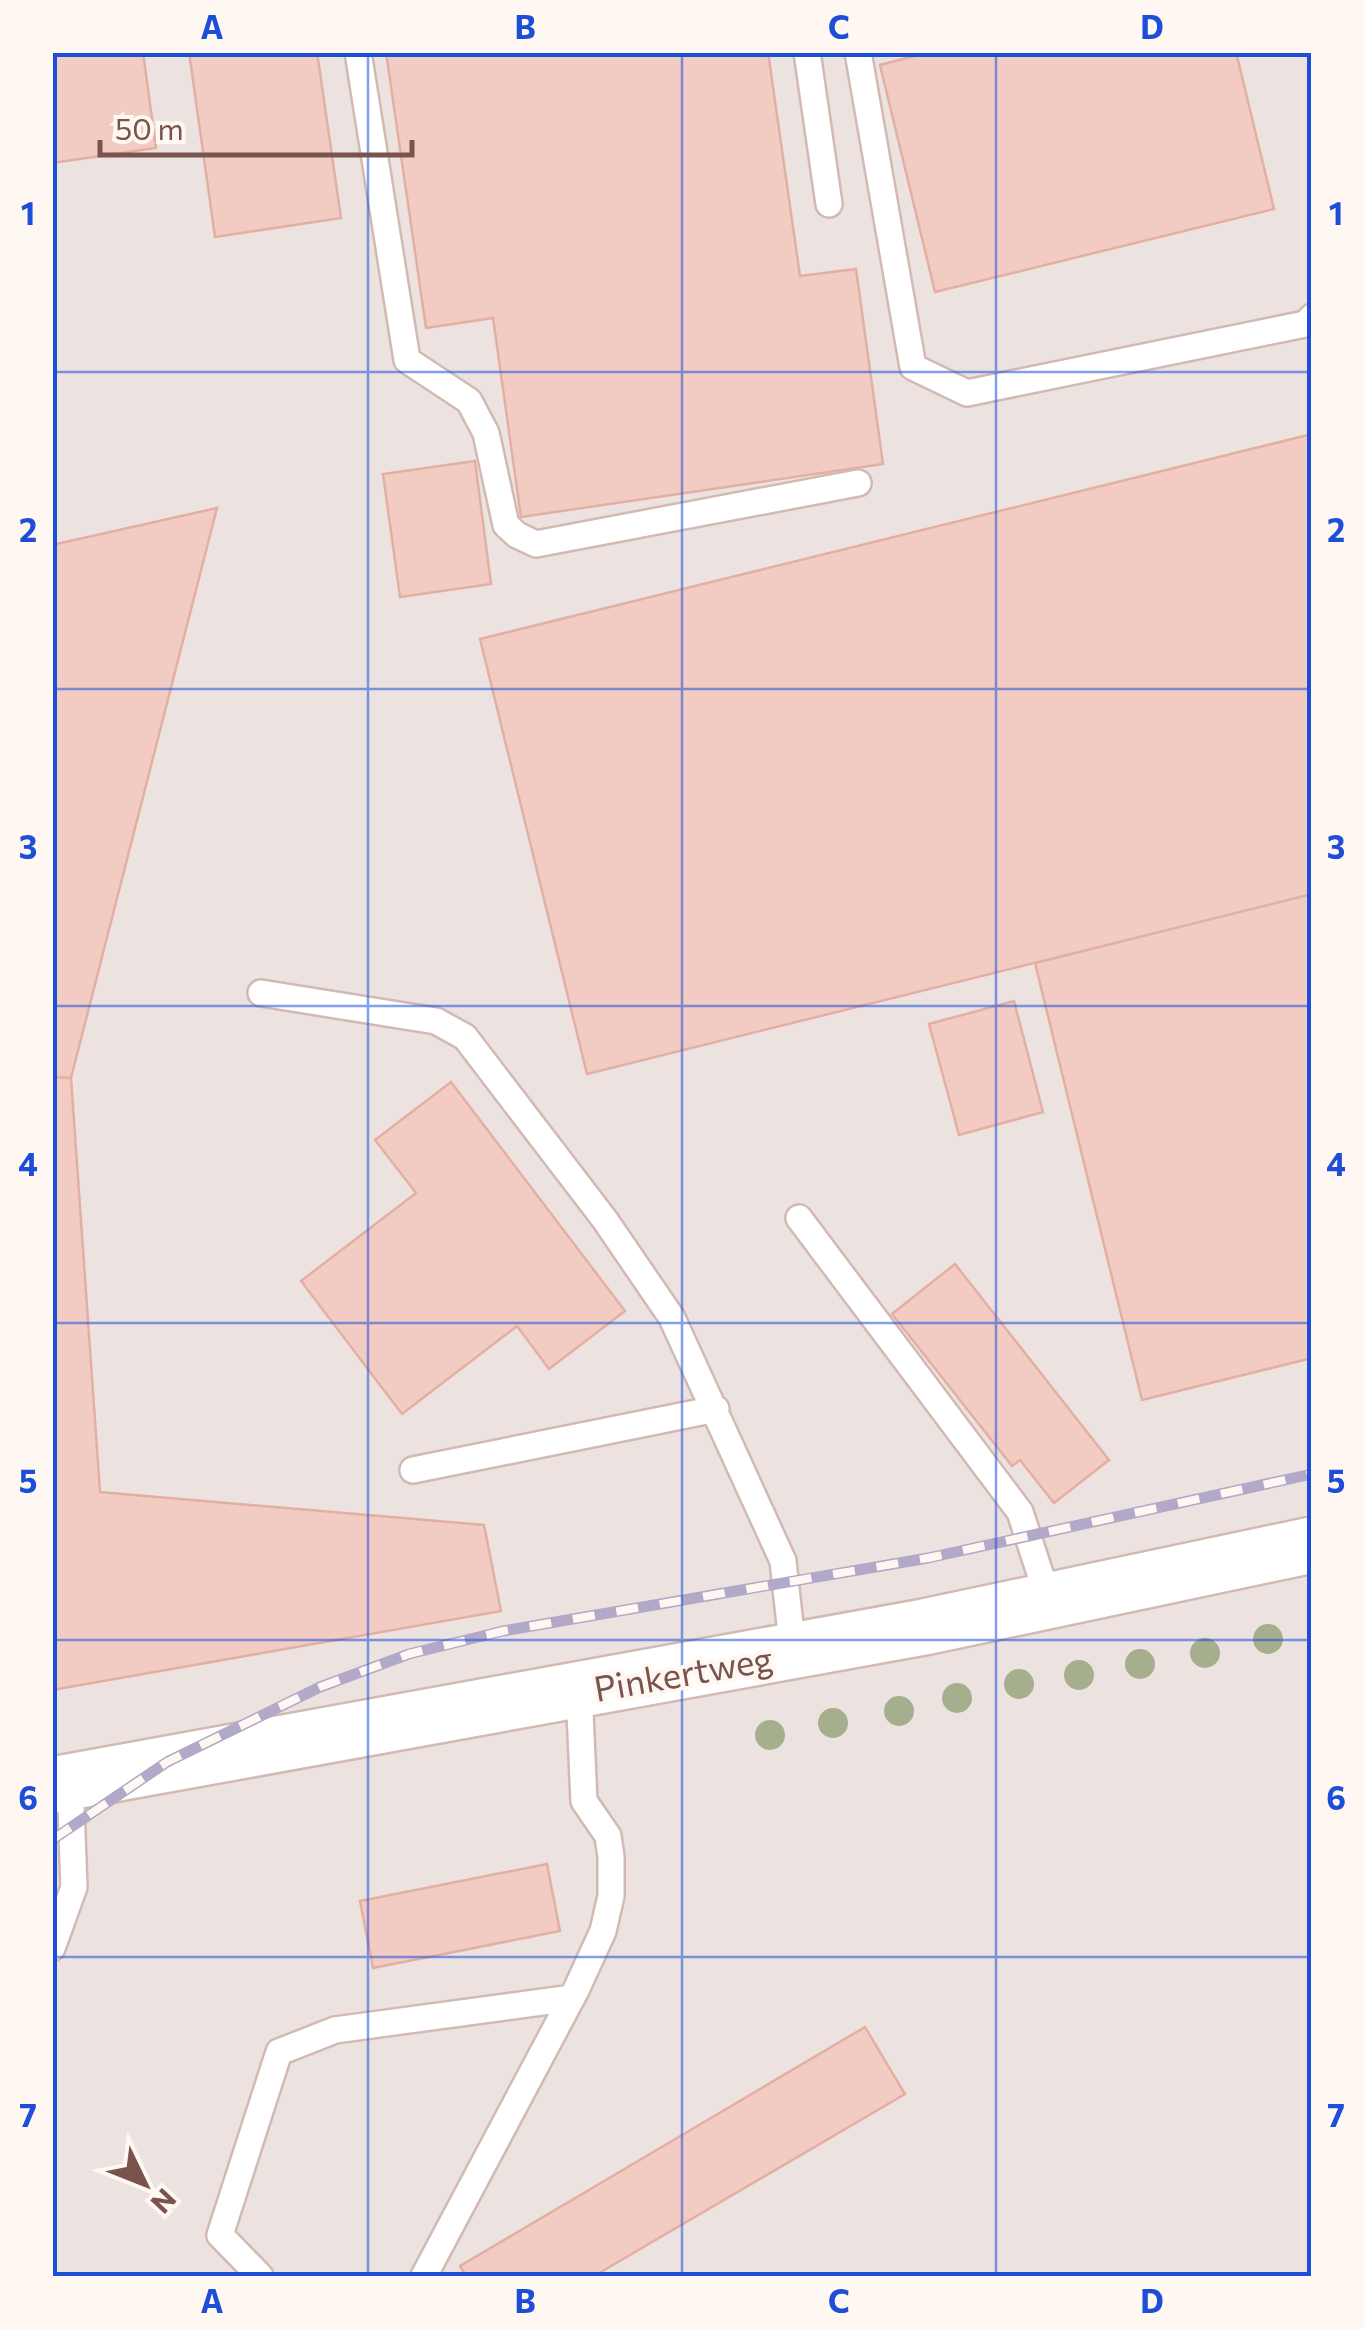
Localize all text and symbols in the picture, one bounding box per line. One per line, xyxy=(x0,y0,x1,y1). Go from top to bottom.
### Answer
text: A xyxy=(201,6,224,46)
text: B xyxy=(514,6,536,46)
text: C xyxy=(828,6,850,46)
text: D xyxy=(1140,6,1164,46)
scale bar xyxy=(100,95,412,157)
text: 50 m xyxy=(115,109,184,146)
text: 1 xyxy=(21,192,35,232)
text: 1 xyxy=(1329,192,1343,232)
text: 2 xyxy=(19,509,37,549)
text: 2 xyxy=(1327,509,1345,549)
text: 3 xyxy=(19,826,37,866)
text: 3 xyxy=(1327,826,1345,866)
text: 4 xyxy=(18,1143,38,1183)
text: 4 xyxy=(1326,1143,1346,1183)
text: 5 xyxy=(19,1460,37,1500)
text: 5 xyxy=(1327,1460,1345,1500)
street label: Pinkertweg xyxy=(590,1635,776,1709)
text: 6 xyxy=(18,1777,38,1817)
text: 6 xyxy=(1326,1777,1346,1817)
text: 7 xyxy=(19,2094,37,2134)
text: 7 xyxy=(1327,2094,1345,2134)
north arrow xyxy=(95,2134,195,2234)
text: N xyxy=(144,2182,184,2221)
text: A xyxy=(201,2280,224,2320)
text: B xyxy=(514,2280,536,2320)
text: C xyxy=(828,2280,850,2320)
text: D xyxy=(1140,2280,1164,2320)

